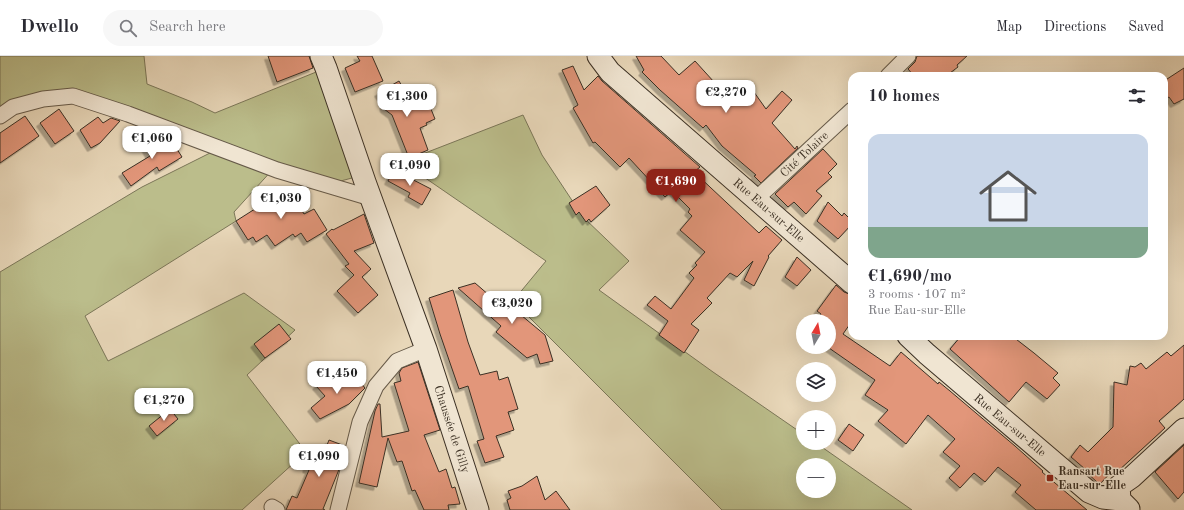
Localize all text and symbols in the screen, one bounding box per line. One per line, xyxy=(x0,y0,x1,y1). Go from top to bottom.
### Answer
search box xyxy=(103,10,383,46)
icon: search xyxy=(117,17,139,39)
text: Dwello xyxy=(20,18,79,37)
text: Search here xyxy=(149,20,226,35)
text: Map xyxy=(996,20,1022,34)
text: Directions xyxy=(1044,20,1106,34)
text: Saved xyxy=(1128,20,1164,34)
pin: €2,270 xyxy=(693,80,759,114)
pin: €1,300 xyxy=(374,84,440,118)
icon: filters xyxy=(1126,85,1148,107)
text: €2,270 xyxy=(705,86,747,99)
text: 10 homes xyxy=(868,88,940,105)
text: €1,300 xyxy=(386,90,428,103)
pin: €1,060 xyxy=(119,126,185,160)
street label: Cité Tolaire xyxy=(778,129,831,180)
text: €1,060 xyxy=(131,132,173,145)
pin: €1,090 xyxy=(377,153,443,187)
text: €1,090 xyxy=(389,159,431,172)
icon: home xyxy=(972,160,1044,232)
pin: €1,690 xyxy=(643,169,709,203)
text: €1,690 xyxy=(655,175,697,188)
street label: Rue Eau-sur-Elle xyxy=(730,177,807,245)
pin: €1,030 xyxy=(248,186,314,220)
text: €1,030 xyxy=(260,192,302,205)
text: €1,690/mo xyxy=(868,268,952,285)
text: 3 rooms · 107 m² xyxy=(868,288,966,301)
pin: €3,020 xyxy=(479,291,545,325)
text: €3,020 xyxy=(491,297,533,310)
text: Rue Eau-sur-Elle xyxy=(868,304,966,317)
north arrow xyxy=(796,314,836,354)
map controls xyxy=(796,314,836,498)
pin: €1,450 xyxy=(304,361,370,395)
button: layers xyxy=(796,362,836,402)
text: €1,450 xyxy=(316,367,358,380)
street label: Chaussée de Gilly xyxy=(431,384,471,475)
pin: €1,270 xyxy=(131,388,197,422)
street label: Rue Eau-sur-Elle xyxy=(971,392,1048,460)
text: €1,270 xyxy=(143,394,185,407)
button: + xyxy=(796,410,836,450)
pin: €1,090 xyxy=(286,444,352,478)
text: €1,090 xyxy=(298,450,340,463)
button: − xyxy=(796,458,836,498)
place label: Ransart Rue Eau-sur-Elle xyxy=(1058,466,1126,492)
marker: Ransart Rue Eau-sur-Elle xyxy=(1045,473,1055,483)

